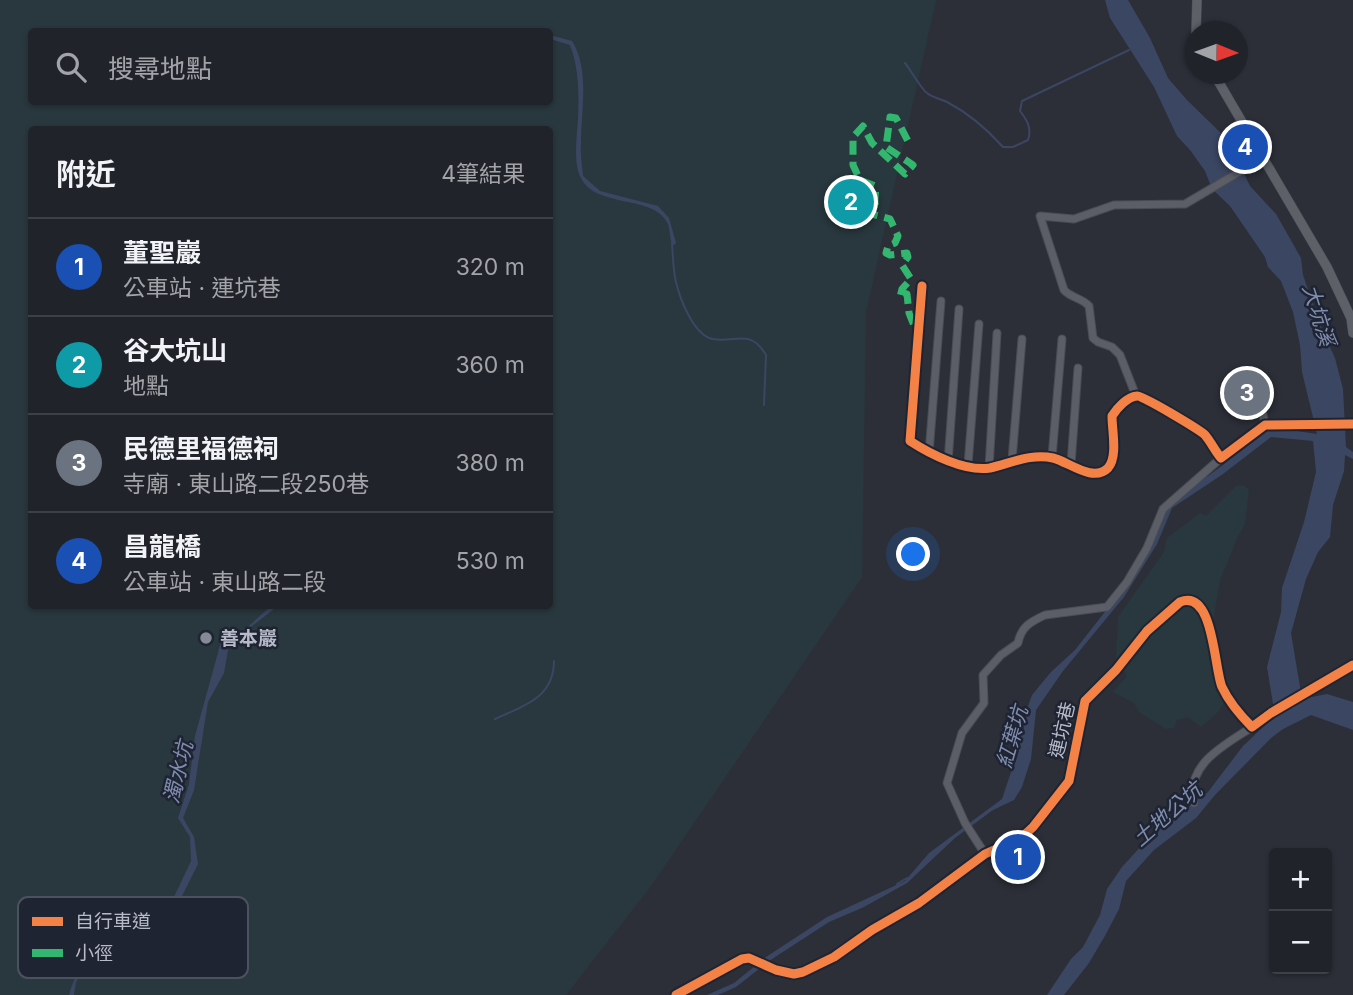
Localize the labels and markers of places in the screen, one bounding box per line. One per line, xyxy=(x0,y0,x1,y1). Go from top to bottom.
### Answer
pin: 4 xyxy=(1222,121,1268,173)
pin: 2 xyxy=(828,176,874,228)
pin: 3 xyxy=(1224,367,1270,419)
place label: 善本巖 xyxy=(220,627,277,650)
marker: 善本巖 xyxy=(198,630,214,646)
pin: 1 xyxy=(995,831,1041,883)

